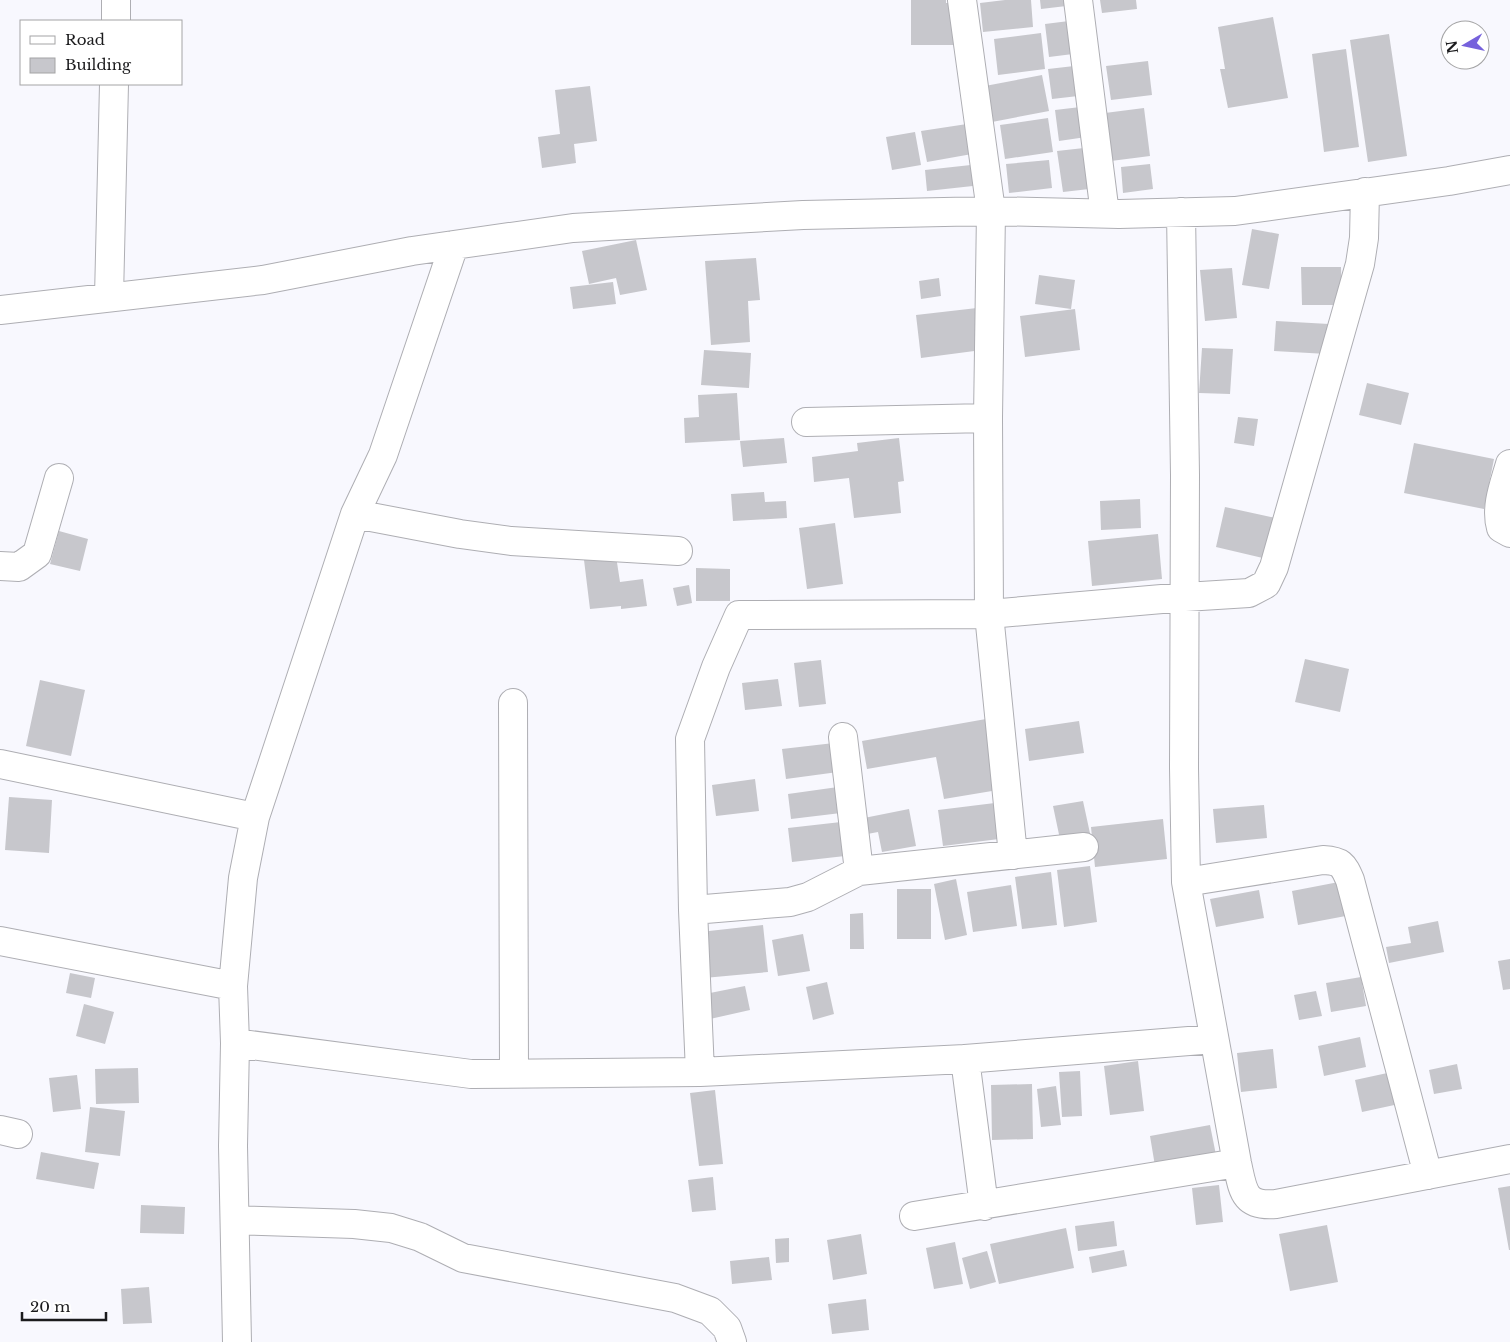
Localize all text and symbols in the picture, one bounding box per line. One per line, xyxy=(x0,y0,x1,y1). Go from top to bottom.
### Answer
legend xyxy=(20,20,182,85)
north arrow xyxy=(1440,20,1490,70)
text: Road xyxy=(65,30,105,49)
text: N xyxy=(1442,39,1462,55)
text: Building xyxy=(65,55,132,74)
scale bar xyxy=(22,1290,106,1322)
text: 20 m xyxy=(30,1297,70,1316)

